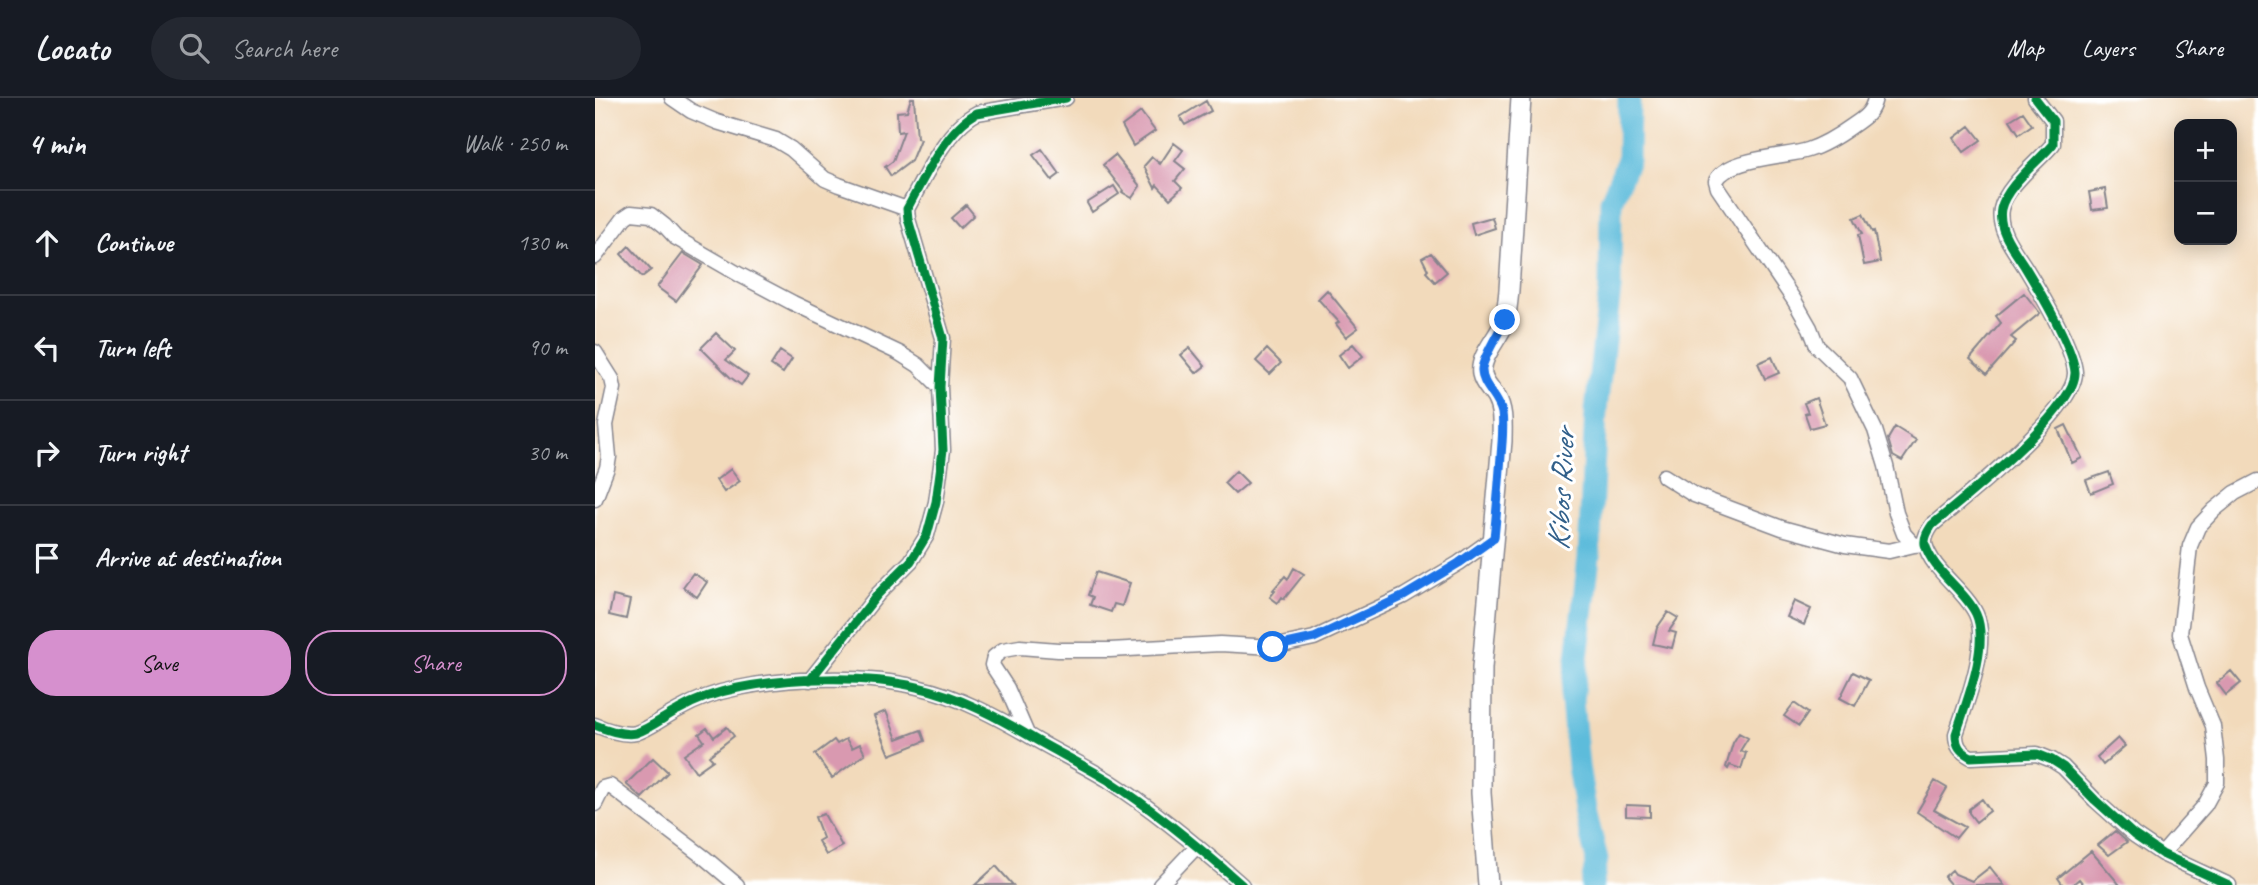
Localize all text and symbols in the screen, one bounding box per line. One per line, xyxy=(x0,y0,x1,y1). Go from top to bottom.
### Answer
search box xyxy=(151,17,641,80)
text: Locato xyxy=(35,27,109,69)
icon: search xyxy=(175,29,213,67)
text: Search here xyxy=(231,32,337,65)
text: Map xyxy=(2007,33,2044,63)
text: Layers xyxy=(2082,33,2135,63)
text: Share xyxy=(2173,33,2223,63)
map controls xyxy=(2174,119,2237,245)
button: + xyxy=(2174,119,2237,182)
text: 4 min xyxy=(28,125,85,163)
text: Walk · 250 m xyxy=(463,129,567,158)
button: − xyxy=(2174,182,2237,245)
icon: ahead xyxy=(28,224,66,262)
text: Continue xyxy=(95,226,173,259)
text: 130 m xyxy=(518,228,567,257)
route end xyxy=(1489,304,1520,335)
icon: left xyxy=(28,329,66,367)
text: Turn left xyxy=(95,331,170,364)
text: 90 m xyxy=(528,333,567,362)
water label: Kibos River xyxy=(1537,423,1585,551)
icon: right xyxy=(28,434,66,472)
text: Turn right xyxy=(95,436,186,469)
text: 30 m xyxy=(528,438,567,467)
icon: arrive xyxy=(28,539,66,577)
text: Arrive at destination xyxy=(95,541,281,574)
button: Save xyxy=(28,630,291,696)
button: Share xyxy=(305,630,567,696)
route start xyxy=(1257,631,1288,662)

